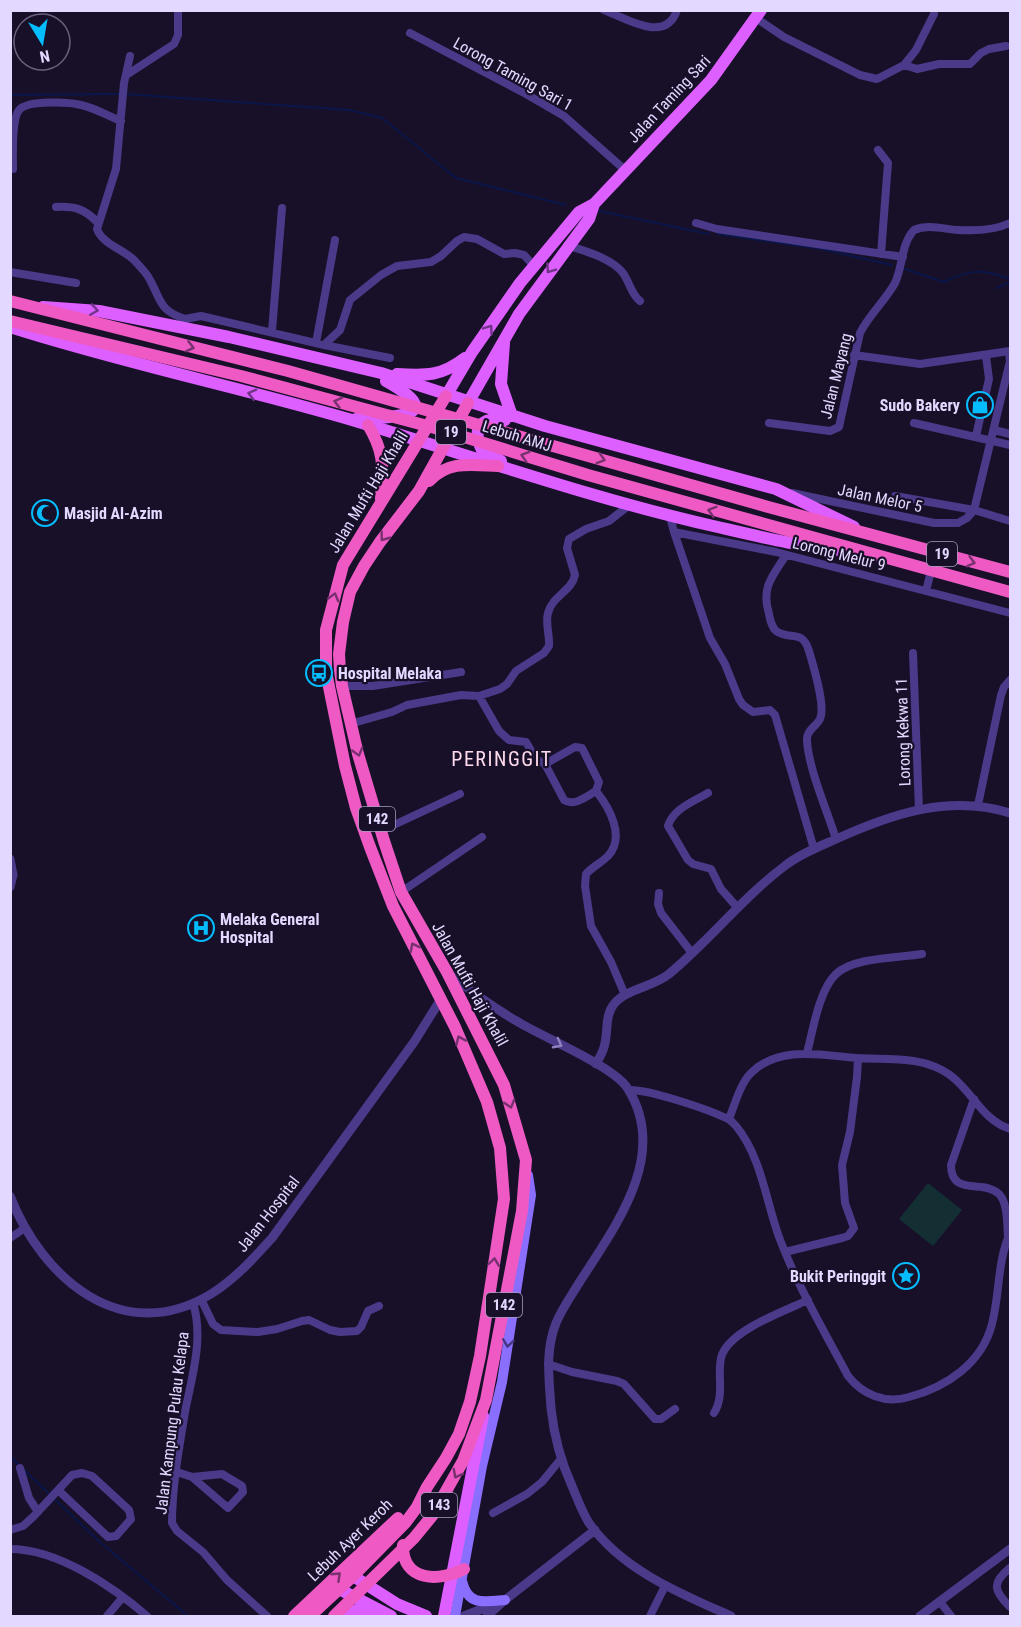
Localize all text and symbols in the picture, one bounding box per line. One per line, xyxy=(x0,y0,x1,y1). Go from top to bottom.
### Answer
north arrow xyxy=(12,12,72,72)
street label: Lorong Taming Sari 1 xyxy=(450,33,576,115)
text: N xyxy=(38,46,51,66)
street label: Jalan Taming Sari xyxy=(624,51,714,147)
one-way arrow xyxy=(546,263,557,274)
one-way arrow xyxy=(90,304,99,316)
one-way arrow xyxy=(482,324,493,335)
street label: Jalan Mayang xyxy=(816,331,856,421)
one-way arrow xyxy=(185,339,195,352)
one-way arrow xyxy=(247,389,257,402)
shop icon: Sudo Bakery xyxy=(965,390,995,420)
one-way arrow xyxy=(333,396,343,409)
place label: Sudo Bakery xyxy=(880,396,960,415)
street label: Lebuh AMJ xyxy=(480,417,554,455)
road number: 19 xyxy=(436,420,466,444)
street label: Jalan Mufti Haji Khalil xyxy=(324,428,412,556)
one-way arrow xyxy=(520,450,531,463)
one-way arrow xyxy=(595,452,606,464)
street label: Jalan Melor 5 xyxy=(836,480,924,516)
mosque icon: Masjid Al-Azim xyxy=(30,498,60,528)
place label: Masjid Al-Azim xyxy=(64,504,163,523)
one-way arrow xyxy=(707,505,717,518)
one-way arrow xyxy=(380,531,391,542)
street label: Lorong Melur 9 xyxy=(791,533,887,575)
road number: 19 xyxy=(927,542,957,566)
one-way arrow xyxy=(966,554,976,567)
one-way arrow xyxy=(327,592,339,603)
bus stop icon: Hospital Melaka xyxy=(304,658,334,688)
place label: Hospital Melaka xyxy=(338,664,442,683)
street label: Lorong Kekwa 11 xyxy=(892,677,914,787)
one-way arrow xyxy=(351,747,363,757)
district label: PERINGGIT xyxy=(451,747,553,771)
road number: 142 xyxy=(359,807,395,831)
place label: Melaka General Hospital xyxy=(220,910,319,947)
hospital icon: Melaka General Hospital xyxy=(186,913,216,943)
street label: Jalan Mufti Haji Khalil xyxy=(428,919,512,1049)
one-way arrow xyxy=(409,942,421,953)
one-way arrow xyxy=(456,1036,468,1047)
one-way arrow xyxy=(552,1037,562,1048)
one-way arrow xyxy=(503,1098,515,1109)
street label: Jalan Hospital xyxy=(232,1172,304,1256)
one-way arrow xyxy=(488,1257,500,1266)
place icon: Bukit Peringgit xyxy=(891,1261,921,1291)
place label: Bukit Peringgit xyxy=(790,1267,886,1286)
road number: 142 xyxy=(486,1293,522,1317)
street label: Jalan Kampung Pulau Kelapa xyxy=(151,1331,193,1515)
one-way arrow xyxy=(502,1338,514,1347)
one-way arrow xyxy=(453,1467,464,1478)
road number: 143 xyxy=(421,1493,457,1517)
street label: Lebuh Ayer Keroh xyxy=(304,1495,396,1585)
one-way arrow xyxy=(330,1572,340,1583)

